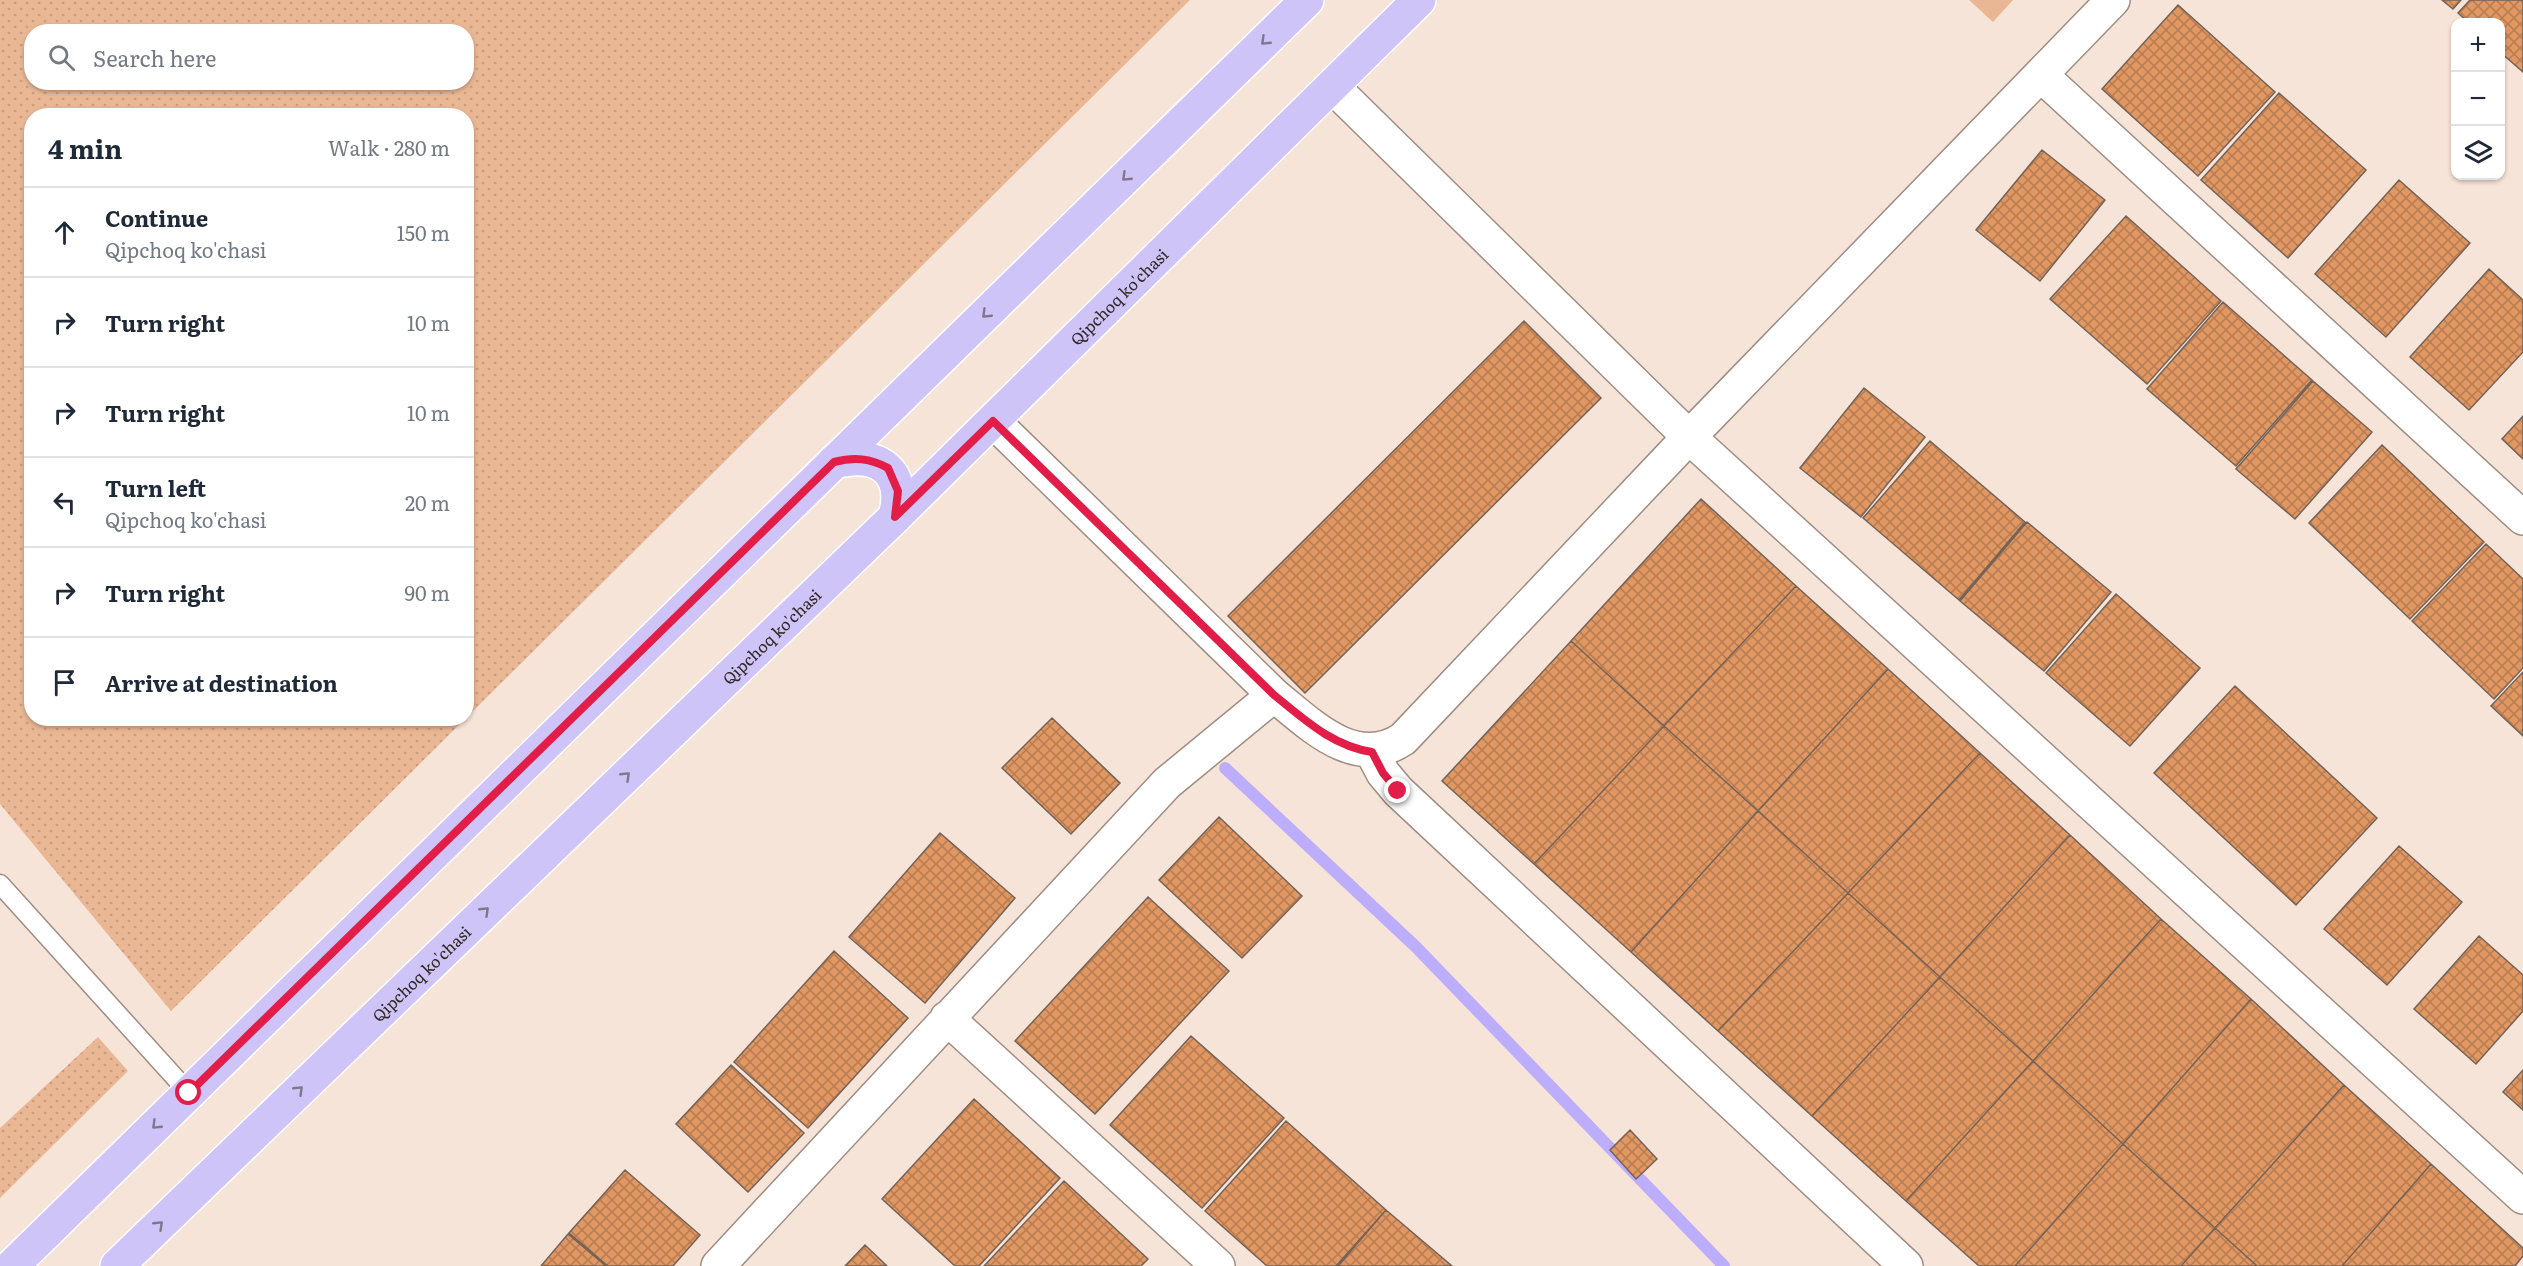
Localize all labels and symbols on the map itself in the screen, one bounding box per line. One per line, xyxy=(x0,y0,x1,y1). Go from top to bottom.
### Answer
one-way arrow xyxy=(1261,34,1271,45)
one-way arrow xyxy=(1122,170,1133,181)
street label: Qipchoq ko'chasi xyxy=(1064,243,1173,350)
one-way arrow xyxy=(983,306,994,317)
street label: Qipchoq ko'chasi xyxy=(716,583,826,690)
one-way arrow xyxy=(619,772,629,783)
route end xyxy=(1384,777,1410,803)
one-way arrow xyxy=(478,908,489,919)
street label: Qipchoq ko'chasi xyxy=(366,920,476,1027)
route start xyxy=(175,1079,201,1105)
one-way arrow xyxy=(292,1087,303,1098)
one-way arrow xyxy=(152,1118,163,1129)
one-way arrow xyxy=(151,1222,162,1233)

